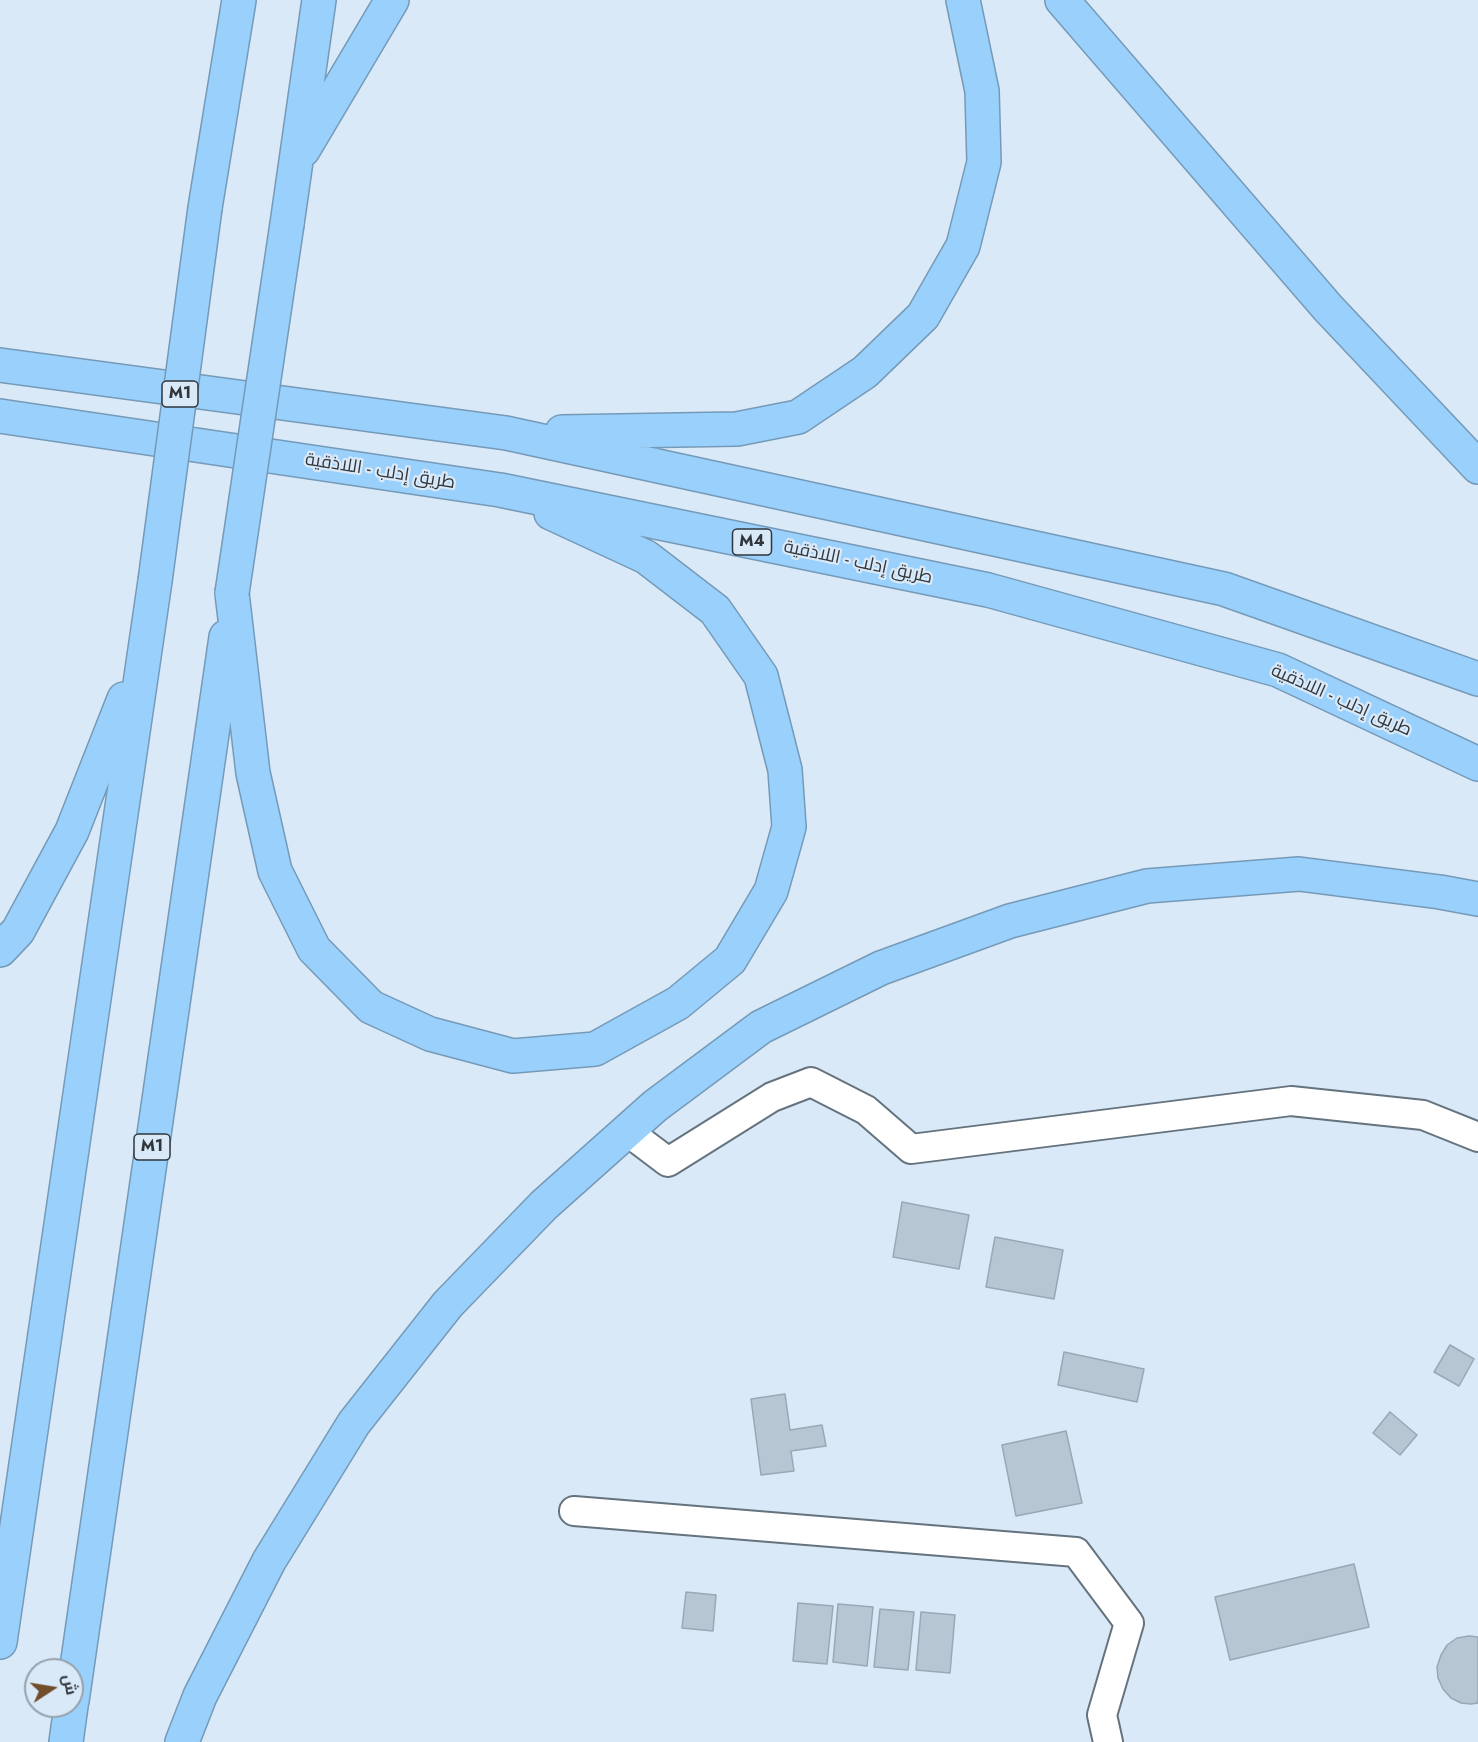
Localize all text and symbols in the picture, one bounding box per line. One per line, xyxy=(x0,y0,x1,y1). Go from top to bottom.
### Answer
road number: M1 xyxy=(162,381,198,407)
street label: طريق إدلب - اللاذقية xyxy=(303,449,457,495)
road number: M4 xyxy=(732,529,771,555)
street label: طريق إدلب - اللاذقية xyxy=(782,537,934,589)
street label: طريق إدلب - اللاذقية xyxy=(1267,660,1415,742)
road number: M1 xyxy=(134,1134,170,1160)
north arrow xyxy=(24,1658,84,1718)
text: ش xyxy=(57,1672,84,1697)

